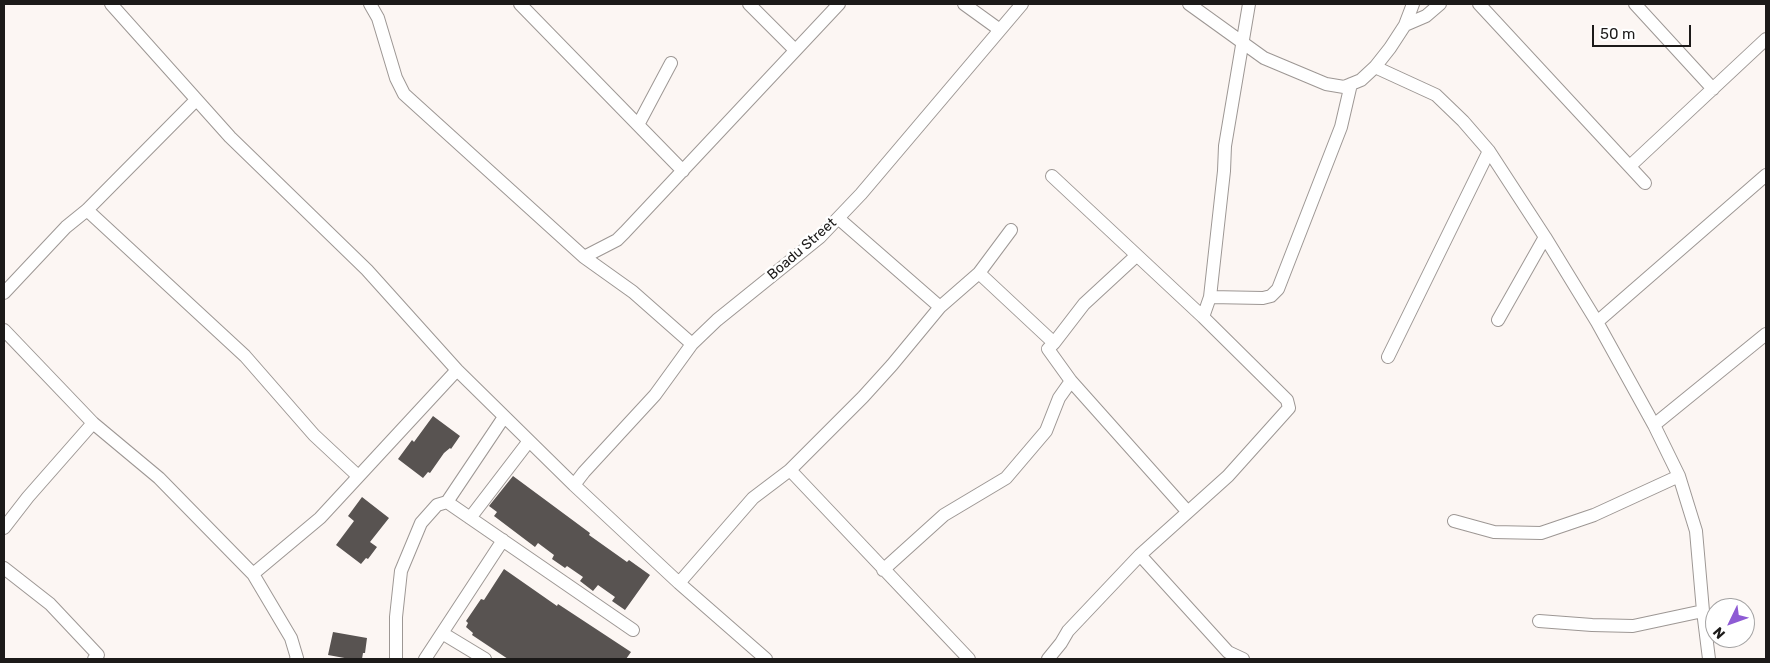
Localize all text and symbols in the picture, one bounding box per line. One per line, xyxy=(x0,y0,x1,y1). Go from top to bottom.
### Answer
scale bar xyxy=(1595,15,1694,47)
text: 50 m xyxy=(1600,25,1635,43)
street label: Boadu Street xyxy=(764,215,840,283)
north arrow xyxy=(1705,598,1755,648)
text: N xyxy=(1710,623,1729,642)

